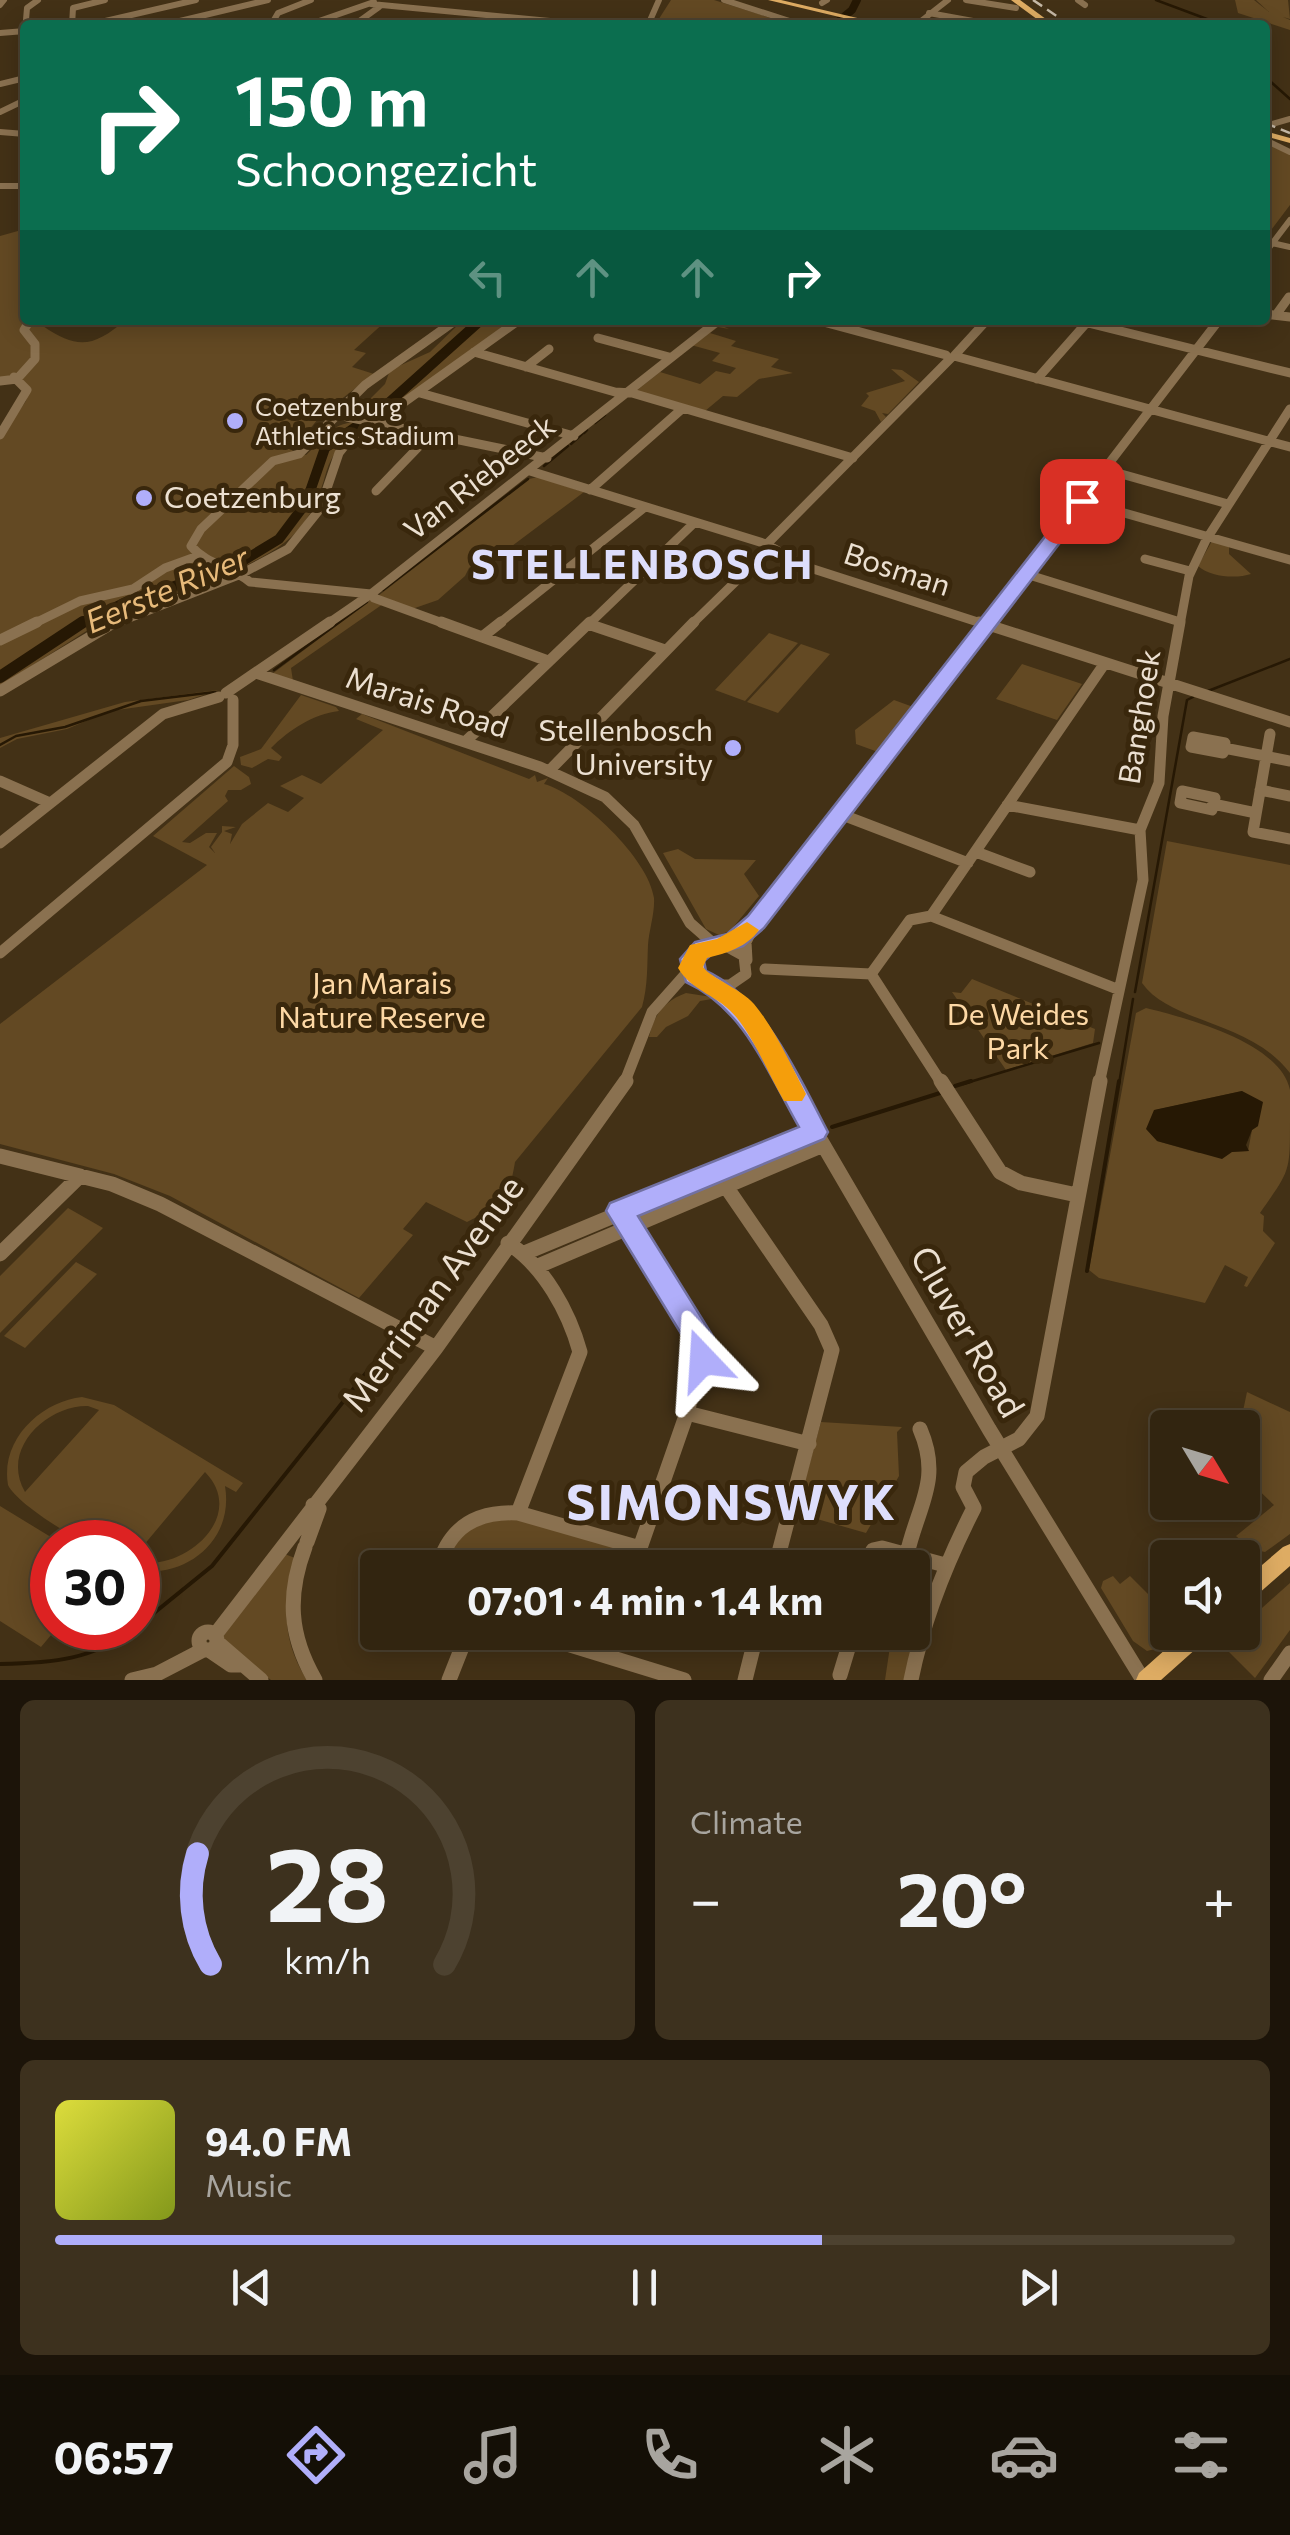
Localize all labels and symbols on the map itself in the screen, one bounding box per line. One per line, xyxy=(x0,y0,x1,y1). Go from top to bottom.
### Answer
place label: Coetzenburg Athletics Stadium xyxy=(255,391,455,450)
street label: Van Riebeeck xyxy=(395,405,561,547)
marker: Coetzenburg Athletics Stadium xyxy=(224,410,246,432)
pin xyxy=(1040,459,1125,544)
place label: Coetzenburg xyxy=(164,477,341,514)
marker: Coetzenburg xyxy=(133,487,155,509)
street label: Bosman xyxy=(840,533,956,602)
water label: Eerste River xyxy=(78,535,255,641)
district label: STELLENBOSCH xyxy=(471,538,815,587)
street label: Banghoek xyxy=(1109,647,1166,787)
street label: Marais Road xyxy=(342,657,514,744)
place label: Stellenbosch University xyxy=(538,710,713,781)
marker: Stellenbosch University xyxy=(722,737,744,759)
park label: Jan Marais Nature Reserve xyxy=(278,963,486,1034)
park label: De Weides Park xyxy=(947,994,1089,1065)
street label: Merriman Avenue xyxy=(331,1166,531,1419)
street label: Cluver Road xyxy=(903,1237,1035,1424)
position arrow xyxy=(651,1308,755,1412)
north arrow xyxy=(1150,1410,1260,1520)
district label: SIMONSWYK xyxy=(566,1471,898,1530)
speed limit sign: 30 xyxy=(30,1520,160,1650)

